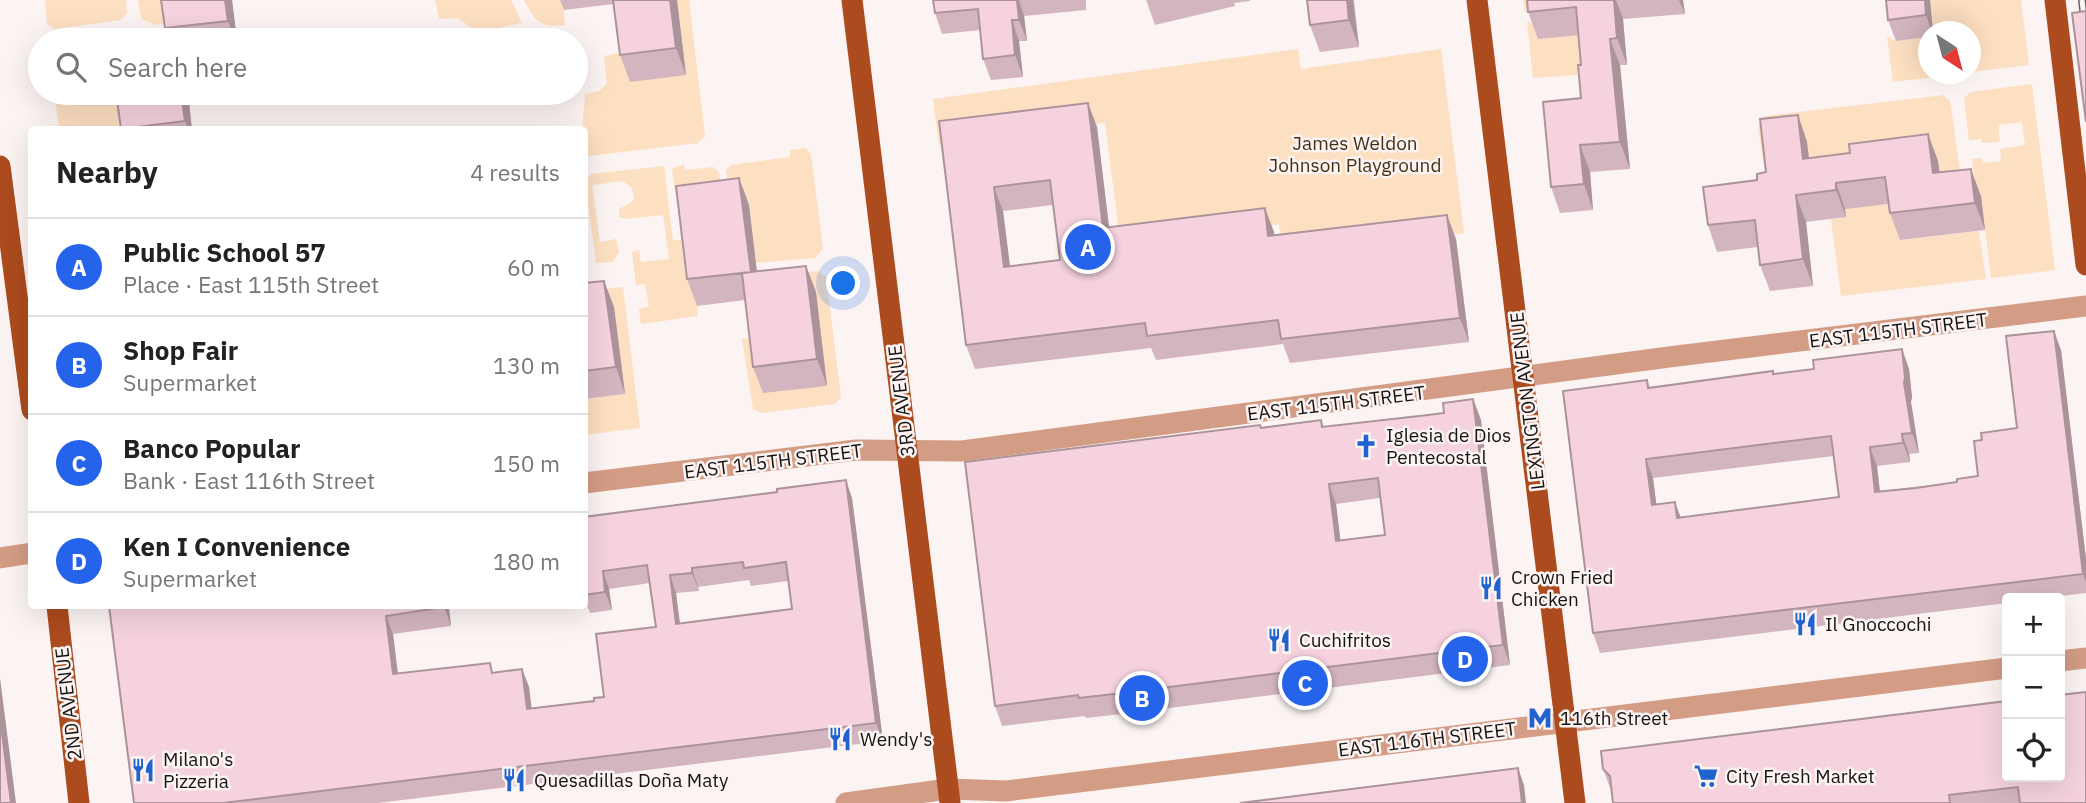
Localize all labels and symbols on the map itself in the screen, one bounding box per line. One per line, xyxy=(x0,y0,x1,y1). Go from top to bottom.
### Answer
north arrow xyxy=(1918,21,1981,84)
park label: James Weldon Johnson Playground xyxy=(1269,131,1441,177)
pin: A xyxy=(1065,221,1111,273)
your location xyxy=(826,266,860,300)
street label: EAST 115TH STREET xyxy=(1808,307,1989,353)
street label: LEXINGTON AVENUE xyxy=(1504,311,1550,491)
street label: 3RD AVENUE xyxy=(882,344,920,458)
street label: EAST 115TH STREET xyxy=(1246,380,1427,426)
place label: Iglesia de Dios Pentecostal xyxy=(1386,423,1511,469)
church icon: Iglesia de Dios Pentecostal xyxy=(1352,432,1380,460)
street label: EAST 115TH STREET xyxy=(683,438,864,484)
place label: Crown Fried Chicken xyxy=(1511,565,1614,611)
restaurant icon: Crown Fried Chicken xyxy=(1477,574,1505,602)
restaurant icon: Il Gnoccochi xyxy=(1791,610,1819,638)
place label: Il Gnoccochi xyxy=(1825,612,1932,636)
restaurant icon: Cuchifritos xyxy=(1265,626,1293,654)
place label: Cuchifritos xyxy=(1299,628,1391,652)
pin: D xyxy=(1442,633,1488,685)
street label: 2ND AVENUE xyxy=(49,646,87,762)
pin: C xyxy=(1282,657,1328,709)
pin: B xyxy=(1119,672,1165,724)
metro station icon: 116th Street xyxy=(1526,704,1554,732)
place label: 116th Street xyxy=(1560,706,1668,730)
street label: EAST 116TH STREET xyxy=(1337,716,1518,762)
restaurant icon: Wendy's xyxy=(826,725,854,753)
place label: Wendy's xyxy=(860,727,933,751)
place label: Milano's Pizzeria xyxy=(163,747,233,793)
restaurant icon: Milano's Pizzeria xyxy=(129,756,157,784)
supermarket icon: City Fresh Market xyxy=(1692,762,1720,790)
place label: City Fresh Market xyxy=(1726,764,1875,788)
restaurant icon: Quesadillas Doña Maty xyxy=(500,766,528,794)
place label: Quesadillas Doña Maty xyxy=(534,768,729,792)

